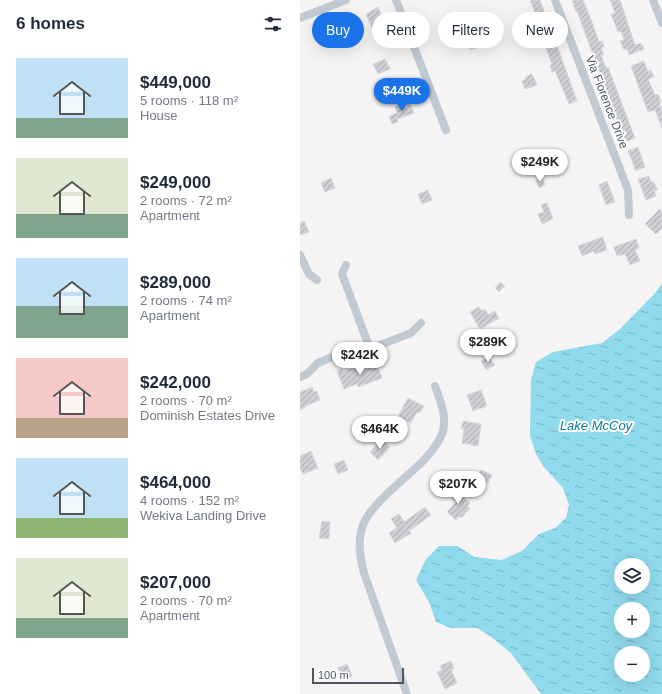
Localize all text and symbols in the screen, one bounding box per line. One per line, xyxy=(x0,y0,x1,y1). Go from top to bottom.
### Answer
chip: Buy xyxy=(312,12,364,48)
chip: Rent xyxy=(372,12,430,48)
chip: Filters xyxy=(438,12,504,48)
chip: New xyxy=(512,12,568,48)
icon: filters xyxy=(262,13,284,35)
text: 6 homes xyxy=(16,14,85,33)
street label: Via Florence Drive xyxy=(583,54,631,151)
text: $449,000 xyxy=(140,73,211,92)
icon: home xyxy=(48,74,96,122)
pin: $449K xyxy=(374,78,430,112)
text: $449K xyxy=(383,83,421,98)
text: 5 rooms · 118 m² xyxy=(140,93,238,108)
text: House xyxy=(140,108,178,123)
pin: $249K xyxy=(512,149,568,183)
text: $249K xyxy=(521,154,559,169)
text: $249,000 xyxy=(140,173,211,192)
icon: home xyxy=(48,174,96,222)
text: 2 rooms · 72 m² xyxy=(140,193,232,208)
text: Apartment xyxy=(140,208,200,223)
text: $289,000 xyxy=(140,273,211,292)
icon: home xyxy=(48,274,96,322)
text: 2 rooms · 74 m² xyxy=(140,293,232,308)
text: Apartment xyxy=(140,308,200,323)
pin: $289K xyxy=(460,329,516,363)
text: $289K xyxy=(469,334,507,349)
pin: $242K xyxy=(332,342,388,376)
text: $242K xyxy=(341,347,379,362)
text: $242,000 xyxy=(140,373,211,392)
icon: home xyxy=(48,374,96,422)
text: 2 rooms · 70 m² xyxy=(140,393,232,408)
text: Dominish Estates Drive xyxy=(140,408,275,423)
pin: $464K xyxy=(352,416,408,450)
water label: Lake McCoy xyxy=(560,418,634,433)
text: $464K xyxy=(361,421,399,436)
pin: $207K xyxy=(430,471,486,505)
text: $464,000 xyxy=(140,473,211,492)
icon: home xyxy=(48,474,96,522)
text: $207K xyxy=(439,476,477,491)
text: 4 rooms · 152 m² xyxy=(140,493,239,508)
text: Wekiva Landing Drive xyxy=(140,508,266,523)
map controls xyxy=(614,558,650,682)
button: layers xyxy=(614,558,650,594)
text: $207,000 xyxy=(140,573,211,592)
icon: home xyxy=(48,574,96,622)
text: 2 rooms · 70 m² xyxy=(140,593,232,608)
button: + xyxy=(614,602,650,638)
text: Apartment xyxy=(140,608,200,623)
button: − xyxy=(614,646,650,682)
scale bar xyxy=(312,666,404,685)
text: 100 m xyxy=(318,669,349,681)

